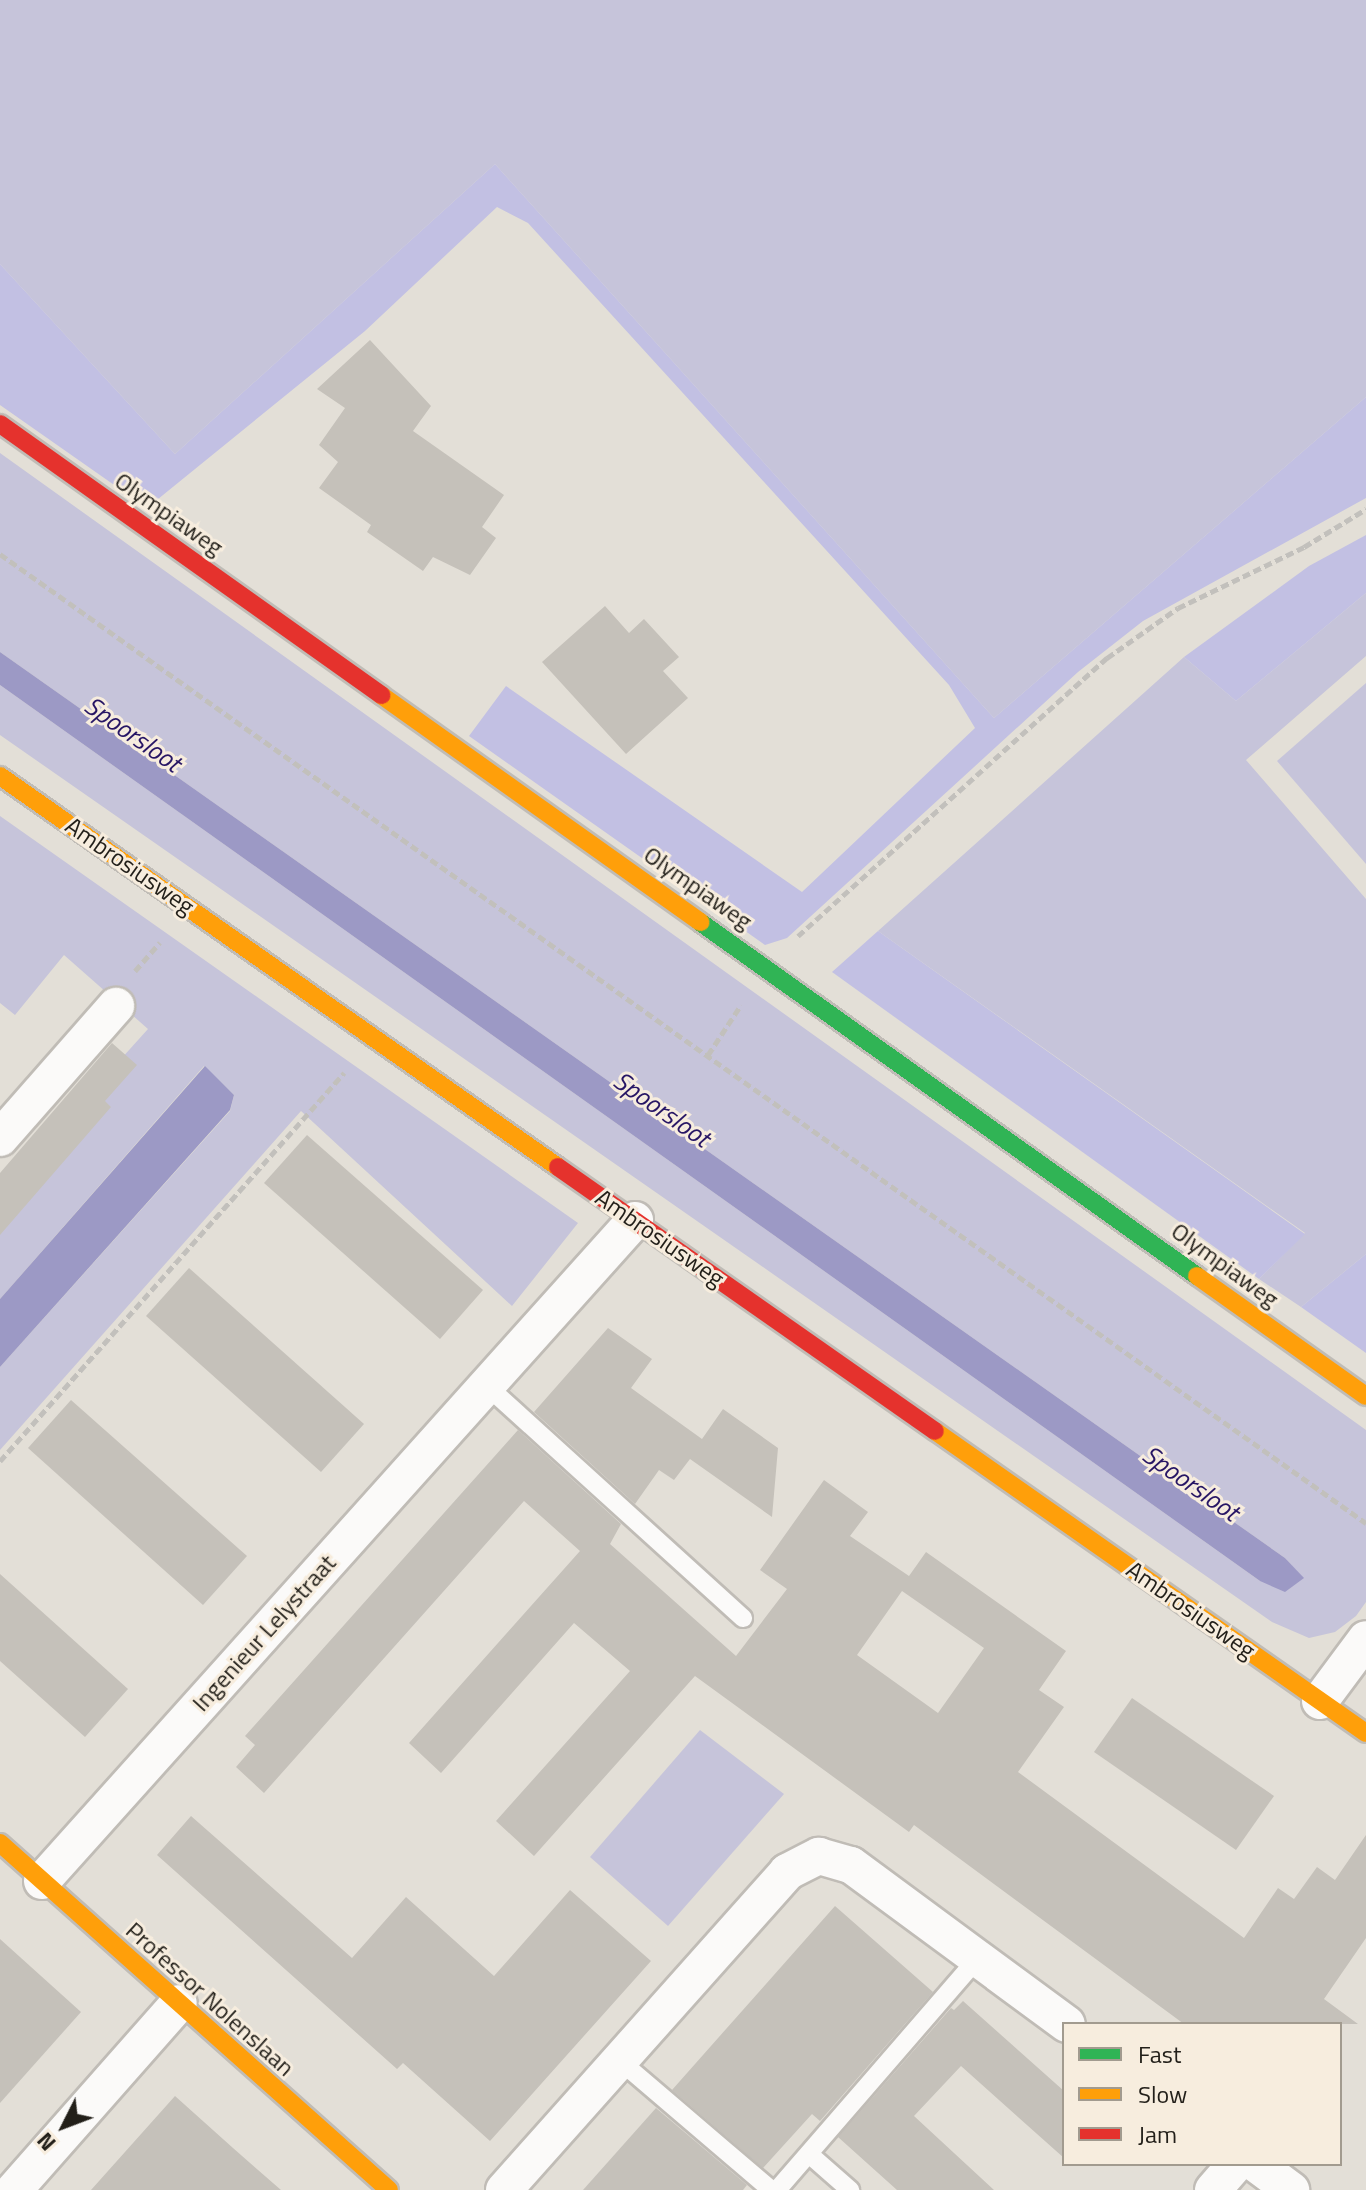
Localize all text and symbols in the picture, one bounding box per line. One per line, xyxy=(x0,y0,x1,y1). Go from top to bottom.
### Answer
street label: Olympiaweg xyxy=(109,466,229,562)
water label: Spoorsloot xyxy=(79,690,187,778)
street label: Ambrosiusweg xyxy=(60,811,200,921)
street label: Olympiaweg xyxy=(638,840,758,936)
water label: Spoorsloot xyxy=(608,1065,716,1153)
street label: Ambrosiusweg xyxy=(590,1183,730,1293)
street label: Olympiaweg xyxy=(1166,1216,1284,1314)
water label: Spoorsloot xyxy=(1137,1439,1245,1527)
street label: Ingenieur Lelystraat xyxy=(186,1549,342,1717)
street label: Ambrosiusweg xyxy=(1121,1555,1261,1665)
street label: Professor Nolenslaan xyxy=(120,1916,300,2082)
legend xyxy=(1062,2022,1342,2166)
text: Fast xyxy=(1138,2036,1181,2072)
text: Slow xyxy=(1138,2076,1187,2112)
north arrow xyxy=(24,2086,104,2166)
text: Jam xyxy=(1138,2116,1177,2152)
text: N xyxy=(28,2125,64,2159)

